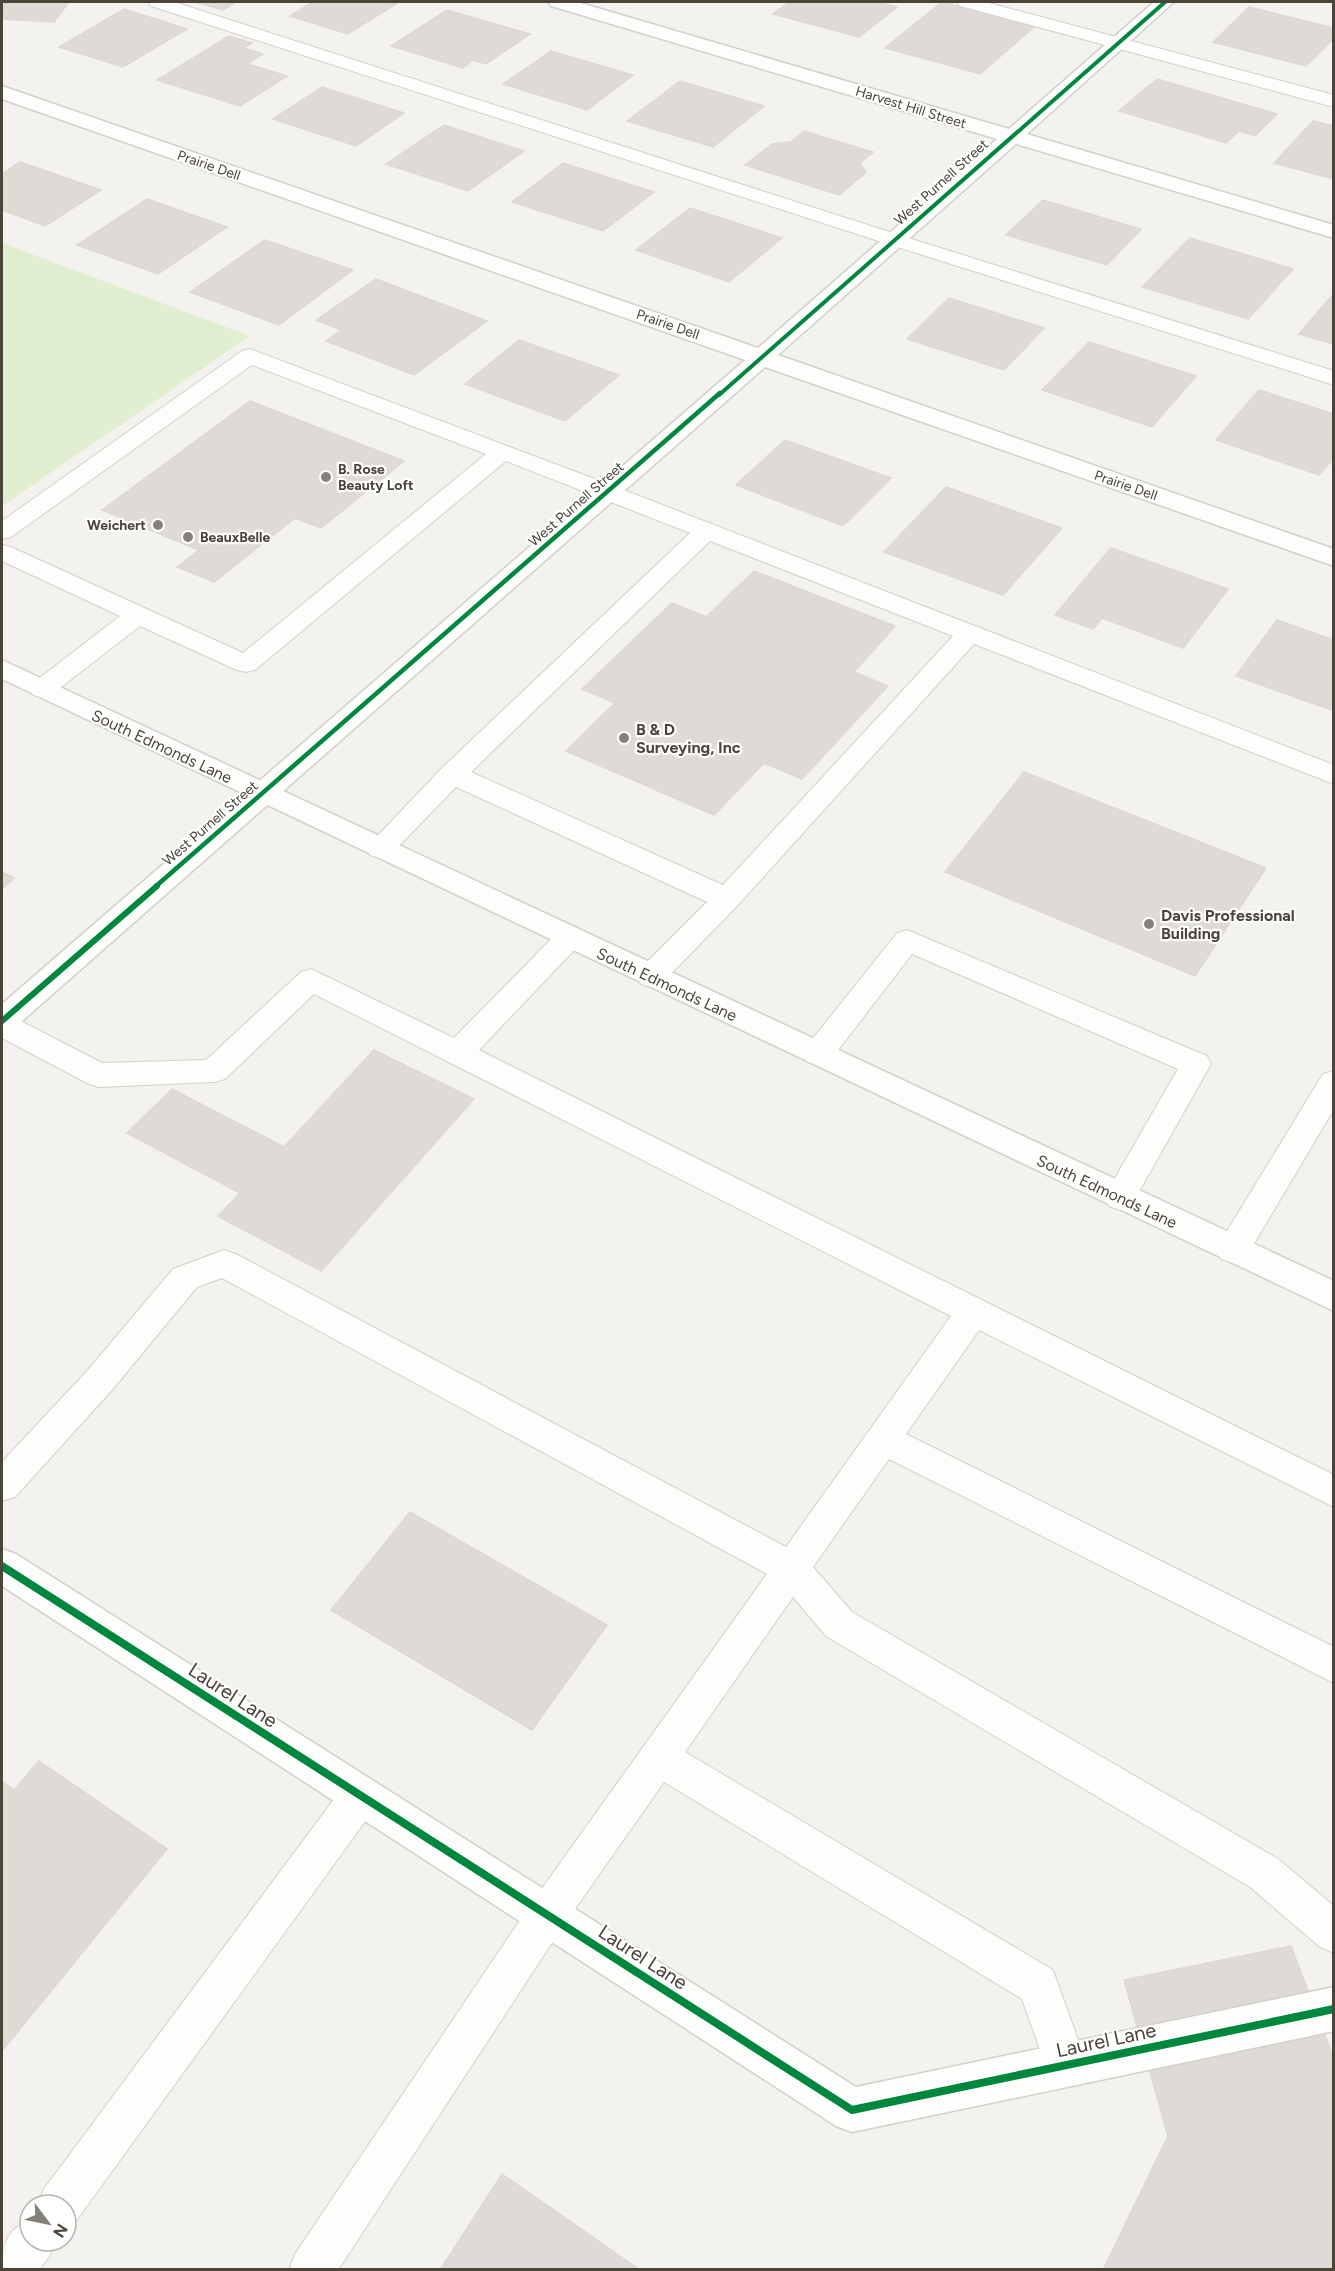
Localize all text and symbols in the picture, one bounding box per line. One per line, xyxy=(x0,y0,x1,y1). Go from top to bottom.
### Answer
street label: Harvest Hill Street xyxy=(853,83,968,132)
street label: West Purnell Street xyxy=(891,136,992,229)
street label: Prairie Dell xyxy=(175,147,243,184)
street label: Prairie Dell xyxy=(634,306,702,343)
street label: West Purnell Street xyxy=(525,458,627,550)
place label: B. Rose Beauty Loft xyxy=(338,461,414,494)
street label: Prairie Dell xyxy=(1092,467,1160,504)
marker: B. Rose Beauty Loft xyxy=(319,470,333,484)
place label: Weichert xyxy=(87,517,146,534)
marker: Weichert xyxy=(151,518,165,532)
place label: BeauxBelle xyxy=(200,529,270,546)
marker: BeauxBelle xyxy=(181,530,195,544)
street label: South Edmonds Lane xyxy=(89,706,235,787)
place label: B & D Surveying, Inc xyxy=(636,720,741,757)
marker: B & D Surveying, Inc xyxy=(617,731,631,745)
street label: West Purnell Street xyxy=(159,777,261,869)
place label: Davis Professional Building xyxy=(1161,906,1295,943)
marker: Davis Professional Building xyxy=(1142,917,1156,931)
street label: South Edmonds Lane xyxy=(594,944,740,1025)
street label: South Edmonds Lane xyxy=(1034,1151,1180,1232)
street label: Laurel Lane xyxy=(184,1657,282,1733)
street label: Laurel Lane xyxy=(594,1919,692,1995)
street label: Laurel Lane xyxy=(1054,2018,1158,2062)
north arrow xyxy=(18,2193,78,2253)
text: N xyxy=(49,2220,72,2241)

